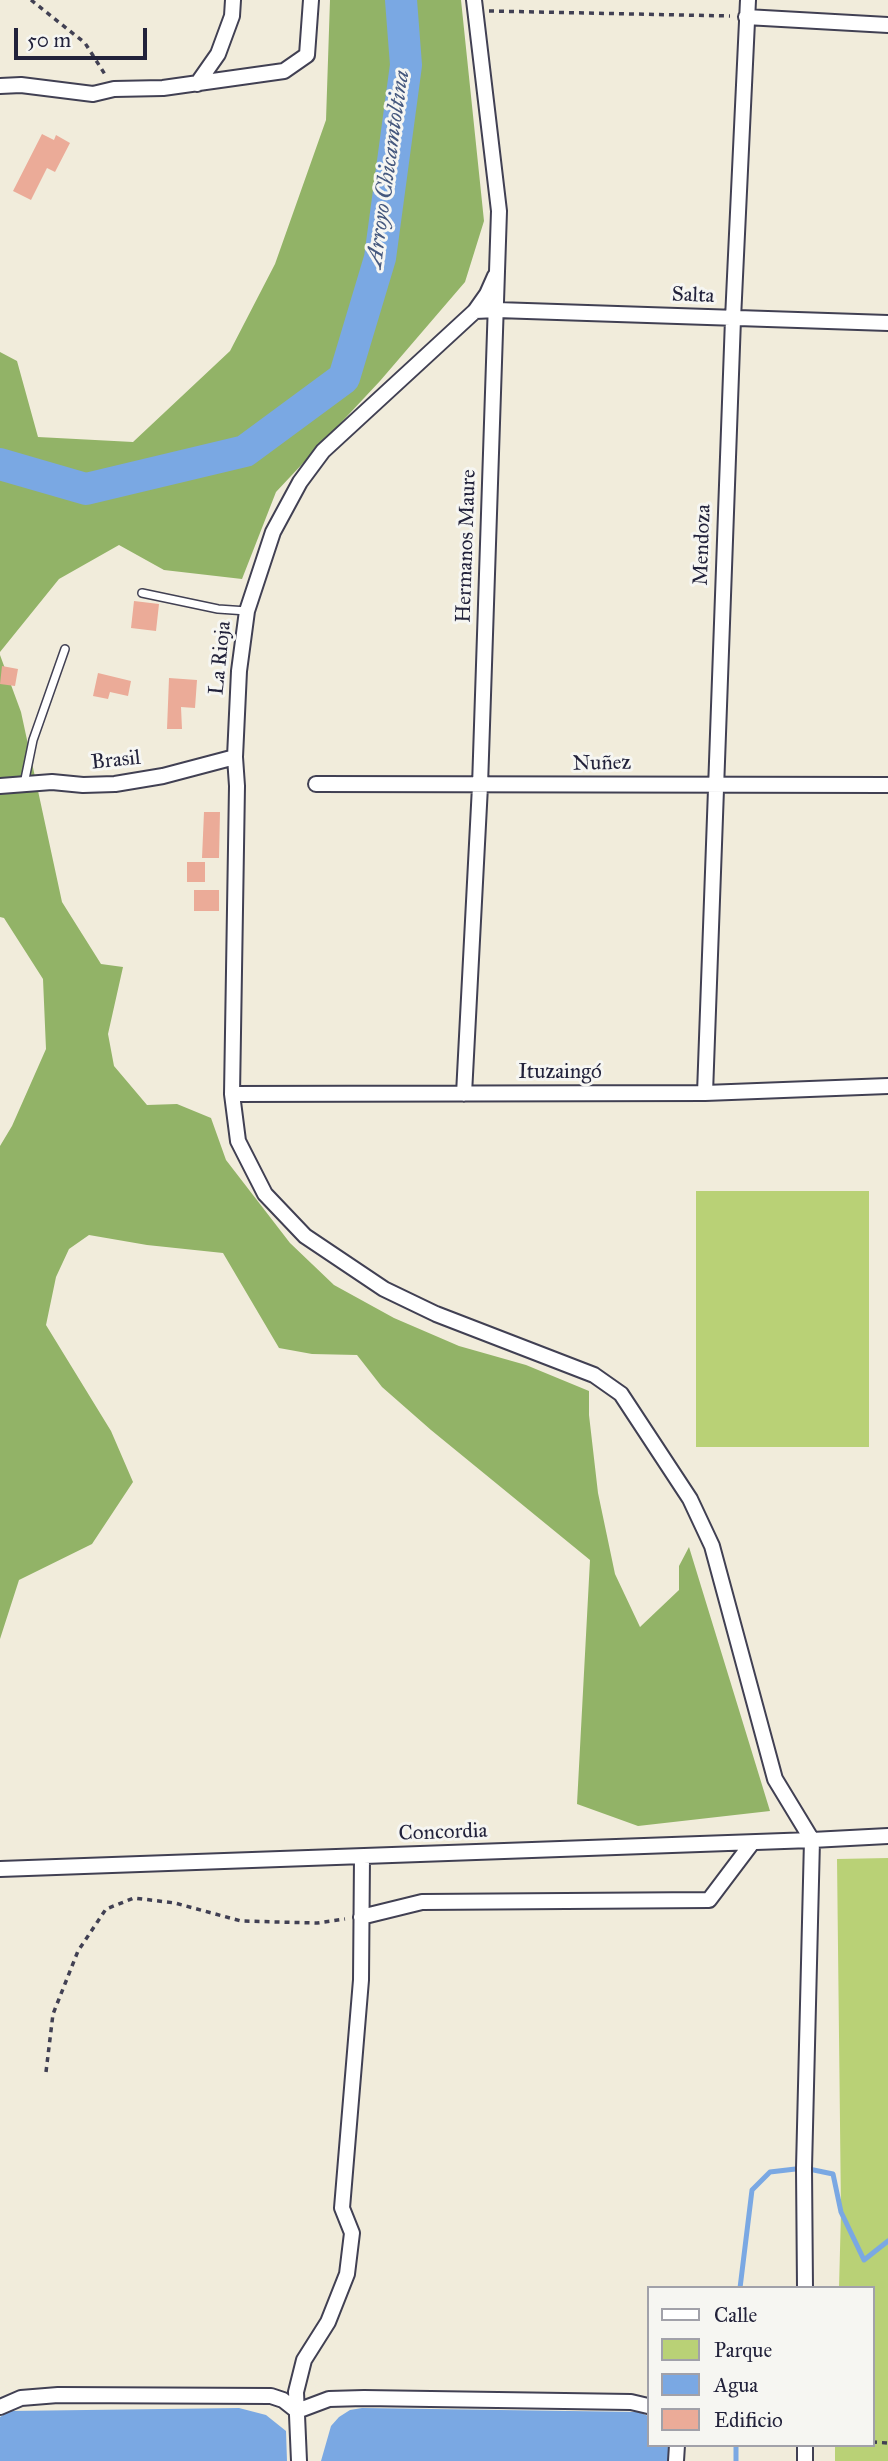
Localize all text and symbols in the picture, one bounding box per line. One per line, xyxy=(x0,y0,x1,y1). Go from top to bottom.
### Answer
scale bar xyxy=(18,14,150,58)
text: 50 m xyxy=(27,27,71,53)
water label: Arroyo Chicamtoltina xyxy=(361,68,417,270)
street label: Salta xyxy=(671,283,715,309)
street label: Hermanos Maure xyxy=(452,469,482,623)
street label: Mendoza xyxy=(689,504,717,586)
street label: La Rioja xyxy=(205,620,237,696)
street label: Brasil xyxy=(90,746,142,776)
street label: Nuñez xyxy=(573,751,631,777)
street label: Ituzaingó xyxy=(518,1060,602,1086)
street label: Concordia xyxy=(398,1819,488,1847)
legend xyxy=(646,2286,874,2447)
text: Calle xyxy=(714,2302,757,2328)
text: Parque xyxy=(714,2337,772,2363)
text: Agua xyxy=(714,2372,758,2398)
text: Edificio xyxy=(714,2407,783,2433)

